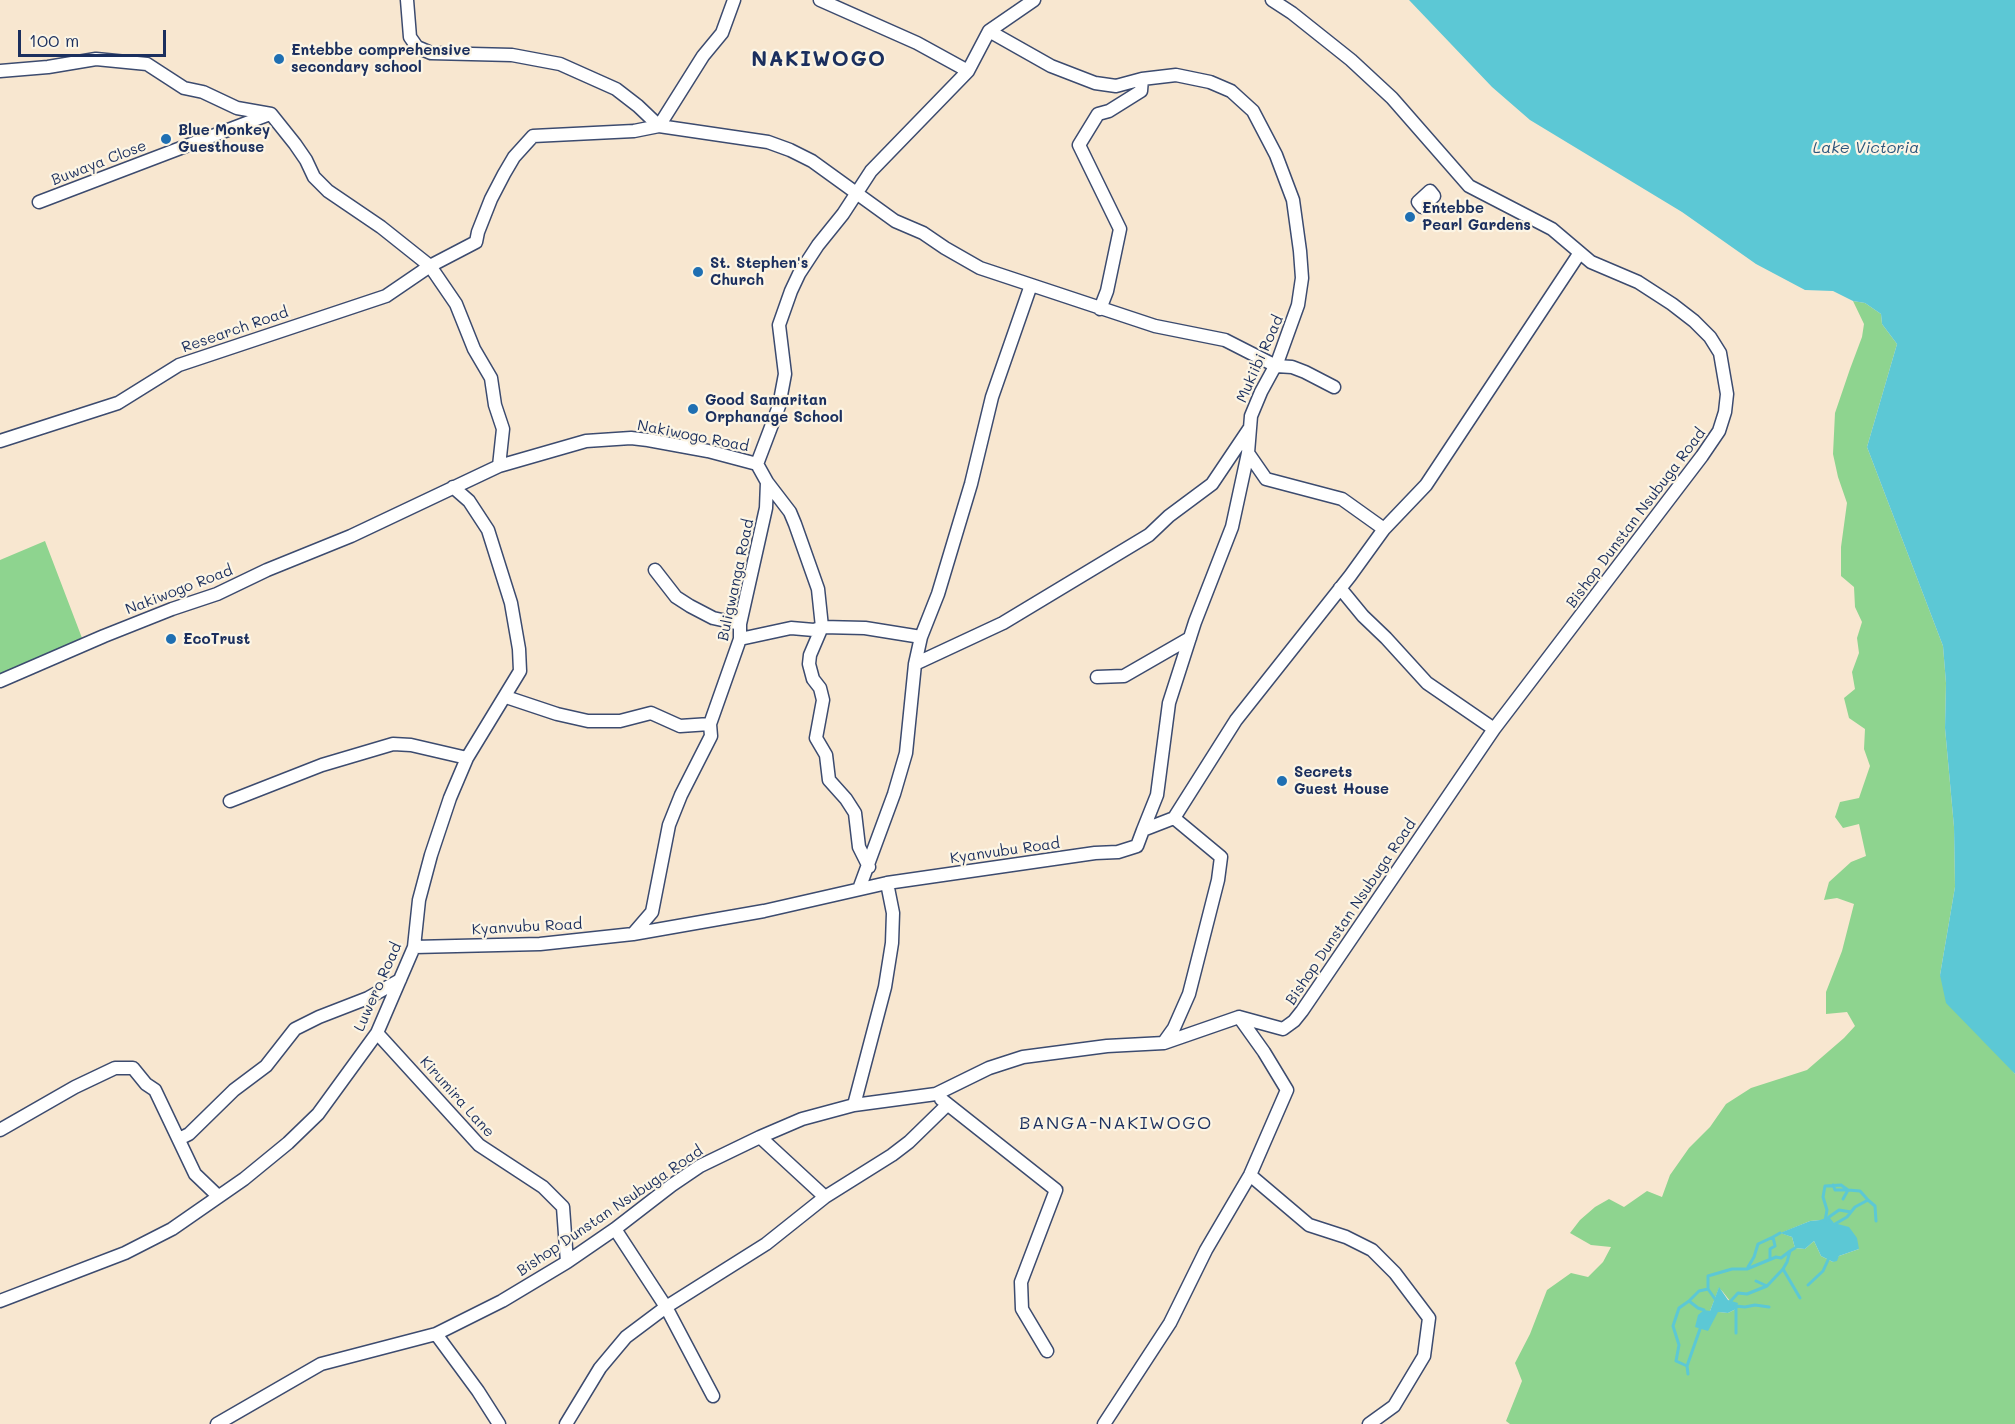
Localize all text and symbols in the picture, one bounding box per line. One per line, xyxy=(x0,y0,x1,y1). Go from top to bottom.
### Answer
scale bar xyxy=(21,18,170,56)
text: 100 m xyxy=(29,28,79,52)
place label: Entebbe comprehensive secondary school xyxy=(291,41,470,76)
district label: NAKIWOGO xyxy=(751,47,887,73)
marker: Entebbe comprehensive secondary school xyxy=(272,52,286,66)
place label: Blue Monkey Guesthouse xyxy=(178,121,270,156)
marker: Blue Monkey Guesthouse xyxy=(159,132,173,146)
street label: Buwaya Close xyxy=(49,137,149,189)
water label: Lake Victoria xyxy=(1813,138,1919,158)
place label: Entebbe Pearl Gardens xyxy=(1422,199,1531,234)
marker: Entebbe Pearl Gardens xyxy=(1403,210,1417,224)
place label: St. Stephen's Church xyxy=(710,254,808,289)
marker: St. Stephen's Church xyxy=(691,265,705,279)
street label: Research Road xyxy=(179,303,291,357)
street label: Mukiibi Road xyxy=(1233,313,1287,405)
place label: Good Samaritan Orphanage School xyxy=(705,391,843,426)
marker: Good Samaritan Orphanage School xyxy=(686,402,700,416)
street label: Nakiwogo Road xyxy=(636,416,750,456)
street label: Bishop Dunstan Nsubuga Road xyxy=(1563,425,1709,611)
street label: Buligwanga Road xyxy=(714,517,758,643)
street label: Nakiwogo Road xyxy=(123,561,235,619)
place label: EcoTrust xyxy=(183,630,250,648)
marker: EcoTrust xyxy=(164,632,178,646)
place label: Secrets Guest House xyxy=(1294,763,1389,798)
marker: Secrets Guest House xyxy=(1275,774,1289,788)
street label: Bishop Dunstan Nsubuga Road xyxy=(1282,816,1420,1008)
street label: Kyanvubu Road xyxy=(949,834,1061,868)
street label: Kyanvubu Road xyxy=(471,915,583,939)
street label: Luwero Road xyxy=(350,940,406,1034)
street label: Kirumira Lane xyxy=(416,1053,498,1141)
district label: BANGA-NAKIWOGO xyxy=(1019,1112,1213,1134)
street label: Bishop Dunstan Nsubuga Road xyxy=(514,1142,706,1280)

